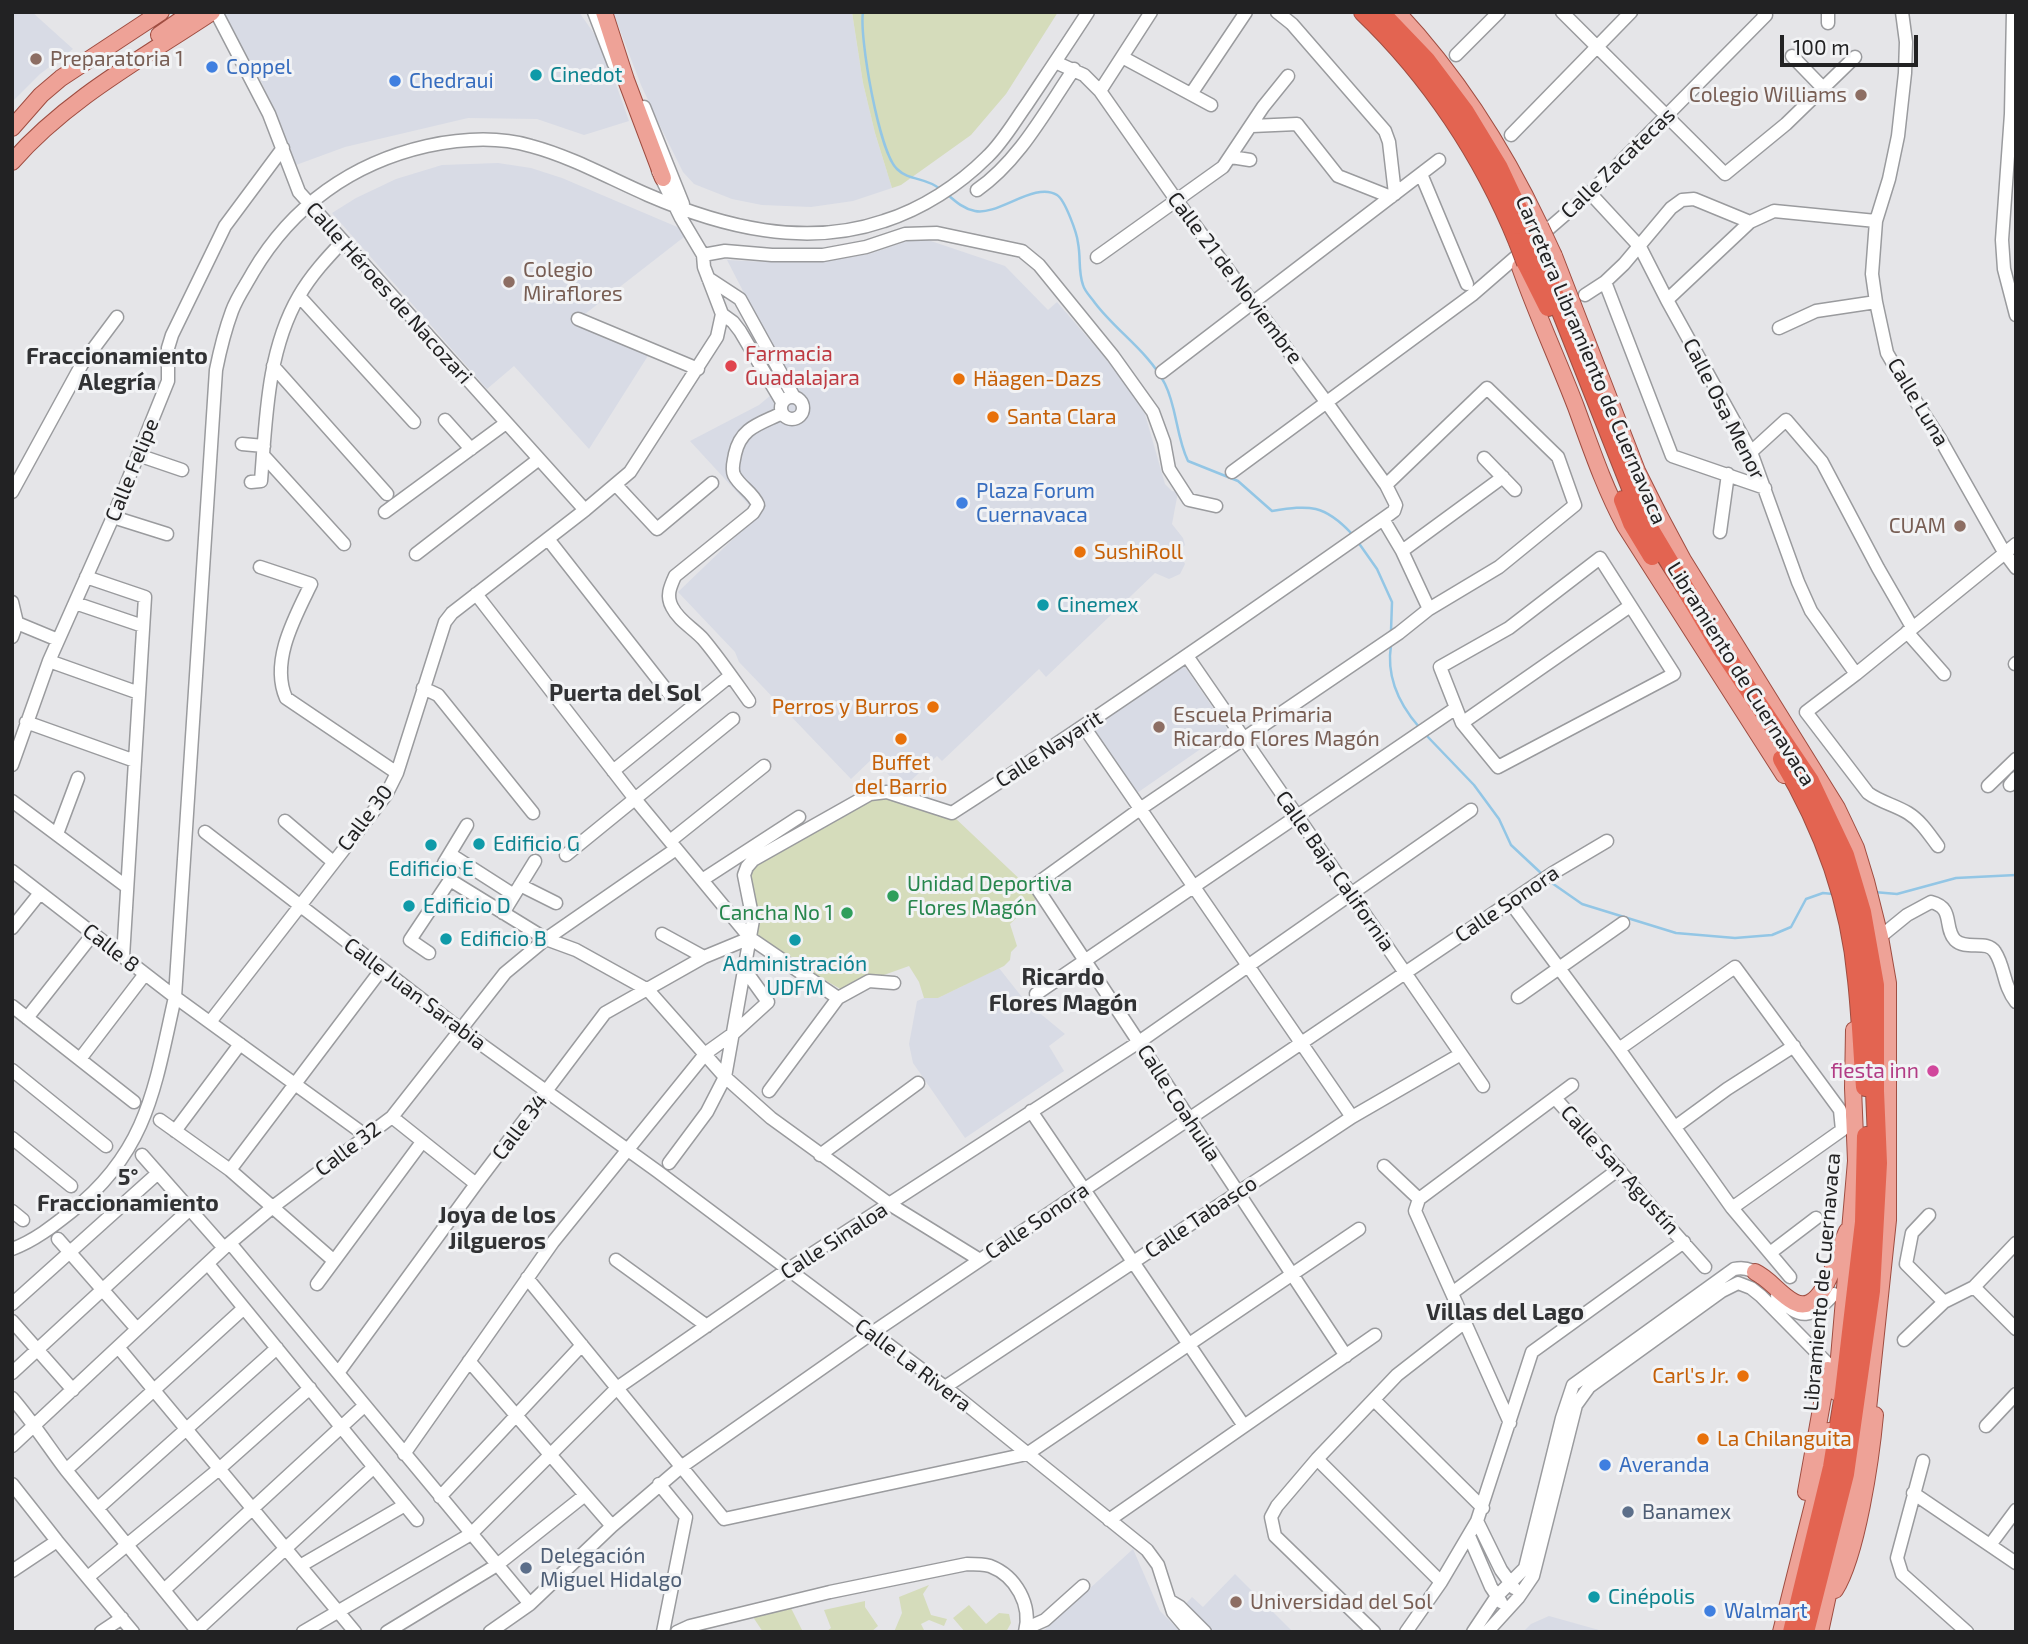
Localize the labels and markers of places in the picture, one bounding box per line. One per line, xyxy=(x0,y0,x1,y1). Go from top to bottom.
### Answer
place label: Preparatoria 1 xyxy=(50,46,184,72)
marker: Preparatoria 1 xyxy=(28,51,44,67)
place label: Coppel xyxy=(226,54,292,80)
marker: Coppel xyxy=(204,59,220,75)
place label: Cinedot xyxy=(550,62,623,88)
marker: Cinedot xyxy=(528,67,544,83)
place label: Chedraui xyxy=(409,68,494,94)
marker: Chedraui xyxy=(387,73,403,89)
place label: Colegio Williams xyxy=(1689,82,1847,108)
marker: Colegio Williams xyxy=(1853,87,1869,103)
place label: Colegio Miraflores xyxy=(523,257,623,307)
marker: Colegio Miraflores xyxy=(501,274,517,290)
place label: Farmacia Guadalajara xyxy=(745,341,860,391)
marker: Farmacia Guadalajara xyxy=(723,358,739,374)
place label: Häagen-Dazs xyxy=(973,366,1101,392)
marker: Häagen-Dazs xyxy=(951,371,967,387)
place label: Santa Clara xyxy=(1007,404,1116,430)
marker: Santa Clara xyxy=(985,409,1001,425)
place label: Plaza Forum Cuernavaca xyxy=(976,478,1095,528)
marker: Plaza Forum Cuernavaca xyxy=(954,495,970,511)
place label: CUAM xyxy=(1889,513,1946,539)
marker: CUAM xyxy=(1952,518,1968,534)
place label: SushiRoll xyxy=(1094,539,1183,565)
marker: SushiRoll xyxy=(1072,544,1088,560)
place label: Cinemex xyxy=(1057,592,1138,618)
marker: Cinemex xyxy=(1035,597,1051,613)
place label: Perros y Burros xyxy=(772,694,919,720)
marker: Perros y Burros xyxy=(925,699,941,715)
place label: Escuela Primaria Ricardo Flores Magón xyxy=(1173,702,1380,752)
marker: Escuela Primaria Ricardo Flores Magón xyxy=(1151,719,1167,735)
marker: Buffet del Barrio xyxy=(893,731,909,747)
place label: Buffet del Barrio xyxy=(855,750,947,800)
place label: Edificio G xyxy=(493,831,580,857)
marker: Edificio G xyxy=(471,836,487,852)
marker: Edificio E xyxy=(423,837,439,853)
place label: Edificio E xyxy=(388,856,474,882)
place label: Unidad Deportiva Flores Magón xyxy=(907,871,1072,921)
marker: Unidad Deportiva Flores Magón xyxy=(885,888,901,904)
place label: Edificio D xyxy=(423,893,511,919)
marker: Edificio D xyxy=(401,898,417,914)
place label: Cancha No 1 xyxy=(719,900,833,926)
marker: Cancha No 1 xyxy=(839,905,855,921)
place label: Edificio B xyxy=(460,926,547,952)
marker: Edificio B xyxy=(438,931,454,947)
marker: Administración UDFM xyxy=(787,932,803,948)
place label: Administración UDFM xyxy=(723,951,867,1001)
place label: fiesta inn xyxy=(1831,1058,1919,1084)
marker: fiesta inn xyxy=(1925,1063,1941,1079)
place label: Carl's Jr. xyxy=(1652,1363,1729,1389)
marker: Carl's Jr. xyxy=(1735,1368,1751,1384)
place label: La Chilanguita xyxy=(1717,1426,1852,1452)
marker: La Chilanguita xyxy=(1695,1431,1711,1447)
place label: Averanda xyxy=(1619,1452,1710,1478)
marker: Averanda xyxy=(1597,1457,1613,1473)
place label: Banamex xyxy=(1642,1499,1731,1525)
marker: Banamex xyxy=(1620,1504,1636,1520)
place label: Delegación Miguel Hidalgo xyxy=(540,1543,682,1593)
marker: Delegación Miguel Hidalgo xyxy=(518,1560,534,1576)
place label: Cinépolis xyxy=(1608,1584,1695,1610)
place label: Universidad del Sol xyxy=(1250,1589,1432,1615)
marker: Cinépolis xyxy=(1586,1589,1602,1605)
marker: Universidad del Sol xyxy=(1228,1594,1244,1610)
place label: Walmart xyxy=(1724,1598,1808,1624)
marker: Walmart xyxy=(1702,1603,1718,1619)

